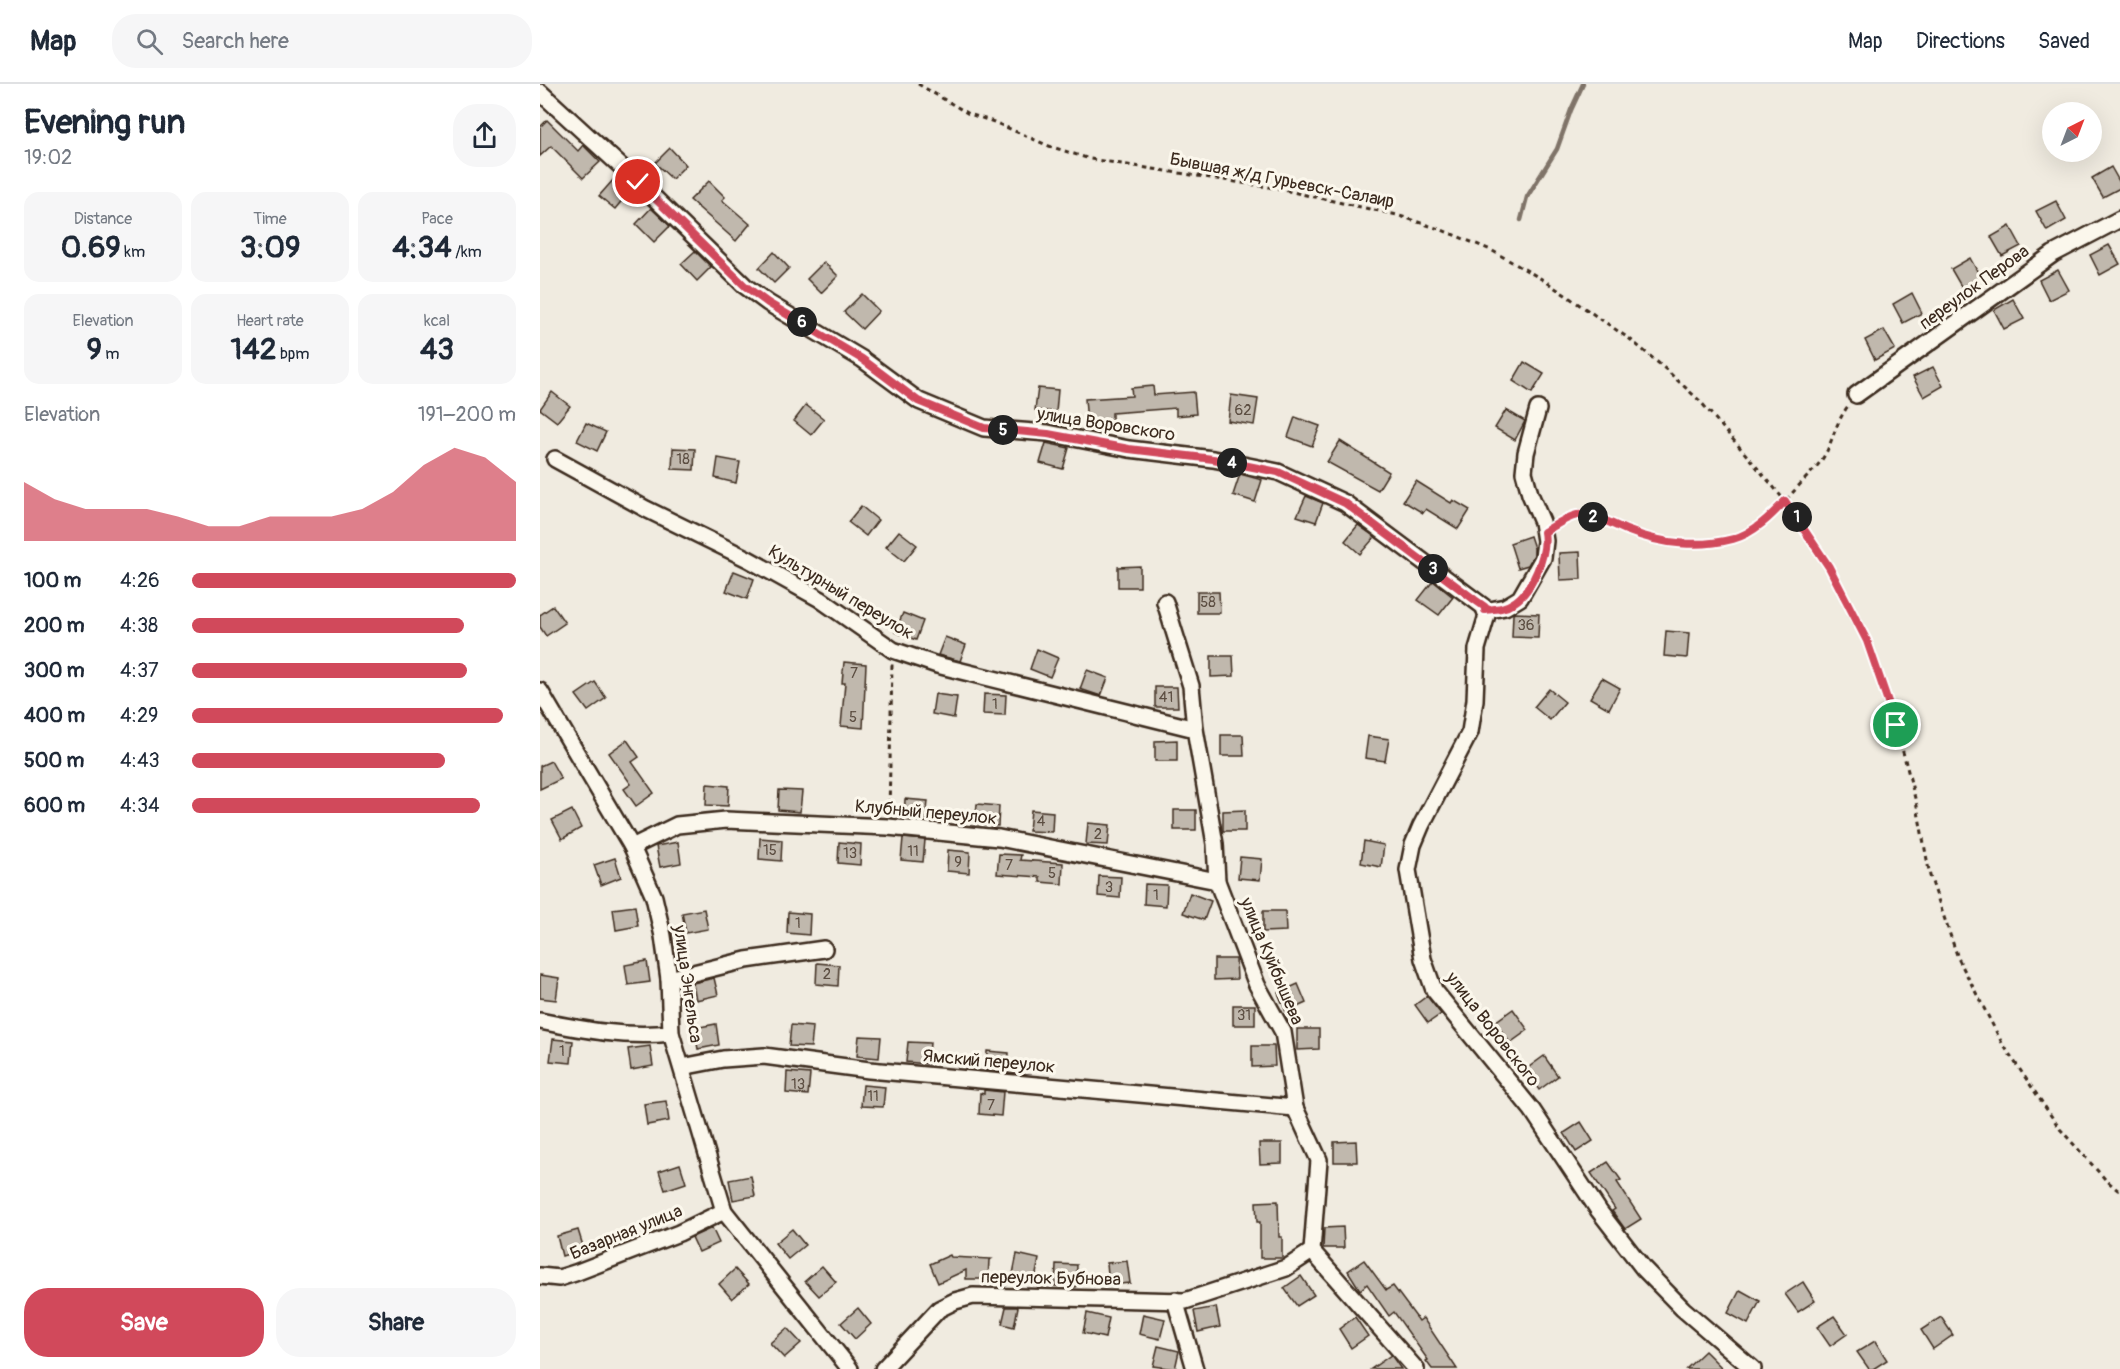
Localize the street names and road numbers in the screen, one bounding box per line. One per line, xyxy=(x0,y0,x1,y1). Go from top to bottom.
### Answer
street label: Бывшая ж/д Гурьевск-Салаир xyxy=(1168,147,1396,214)
street label: переулок Перова xyxy=(1915,240,2034,335)
street label: улица Воровского xyxy=(1034,402,1177,447)
street label: Культурный переулок xyxy=(764,540,918,645)
street label: Клубный переулок xyxy=(854,795,998,830)
street label: улица Куйбышева xyxy=(1234,893,1309,1028)
street label: улица Энгельса xyxy=(668,923,707,1044)
street label: улица Воровского xyxy=(1440,966,1545,1092)
street label: Ямский переулок xyxy=(922,1044,1056,1079)
street label: Базарная улица xyxy=(567,1199,686,1265)
street label: переулок Бубнова xyxy=(981,1266,1121,1291)

